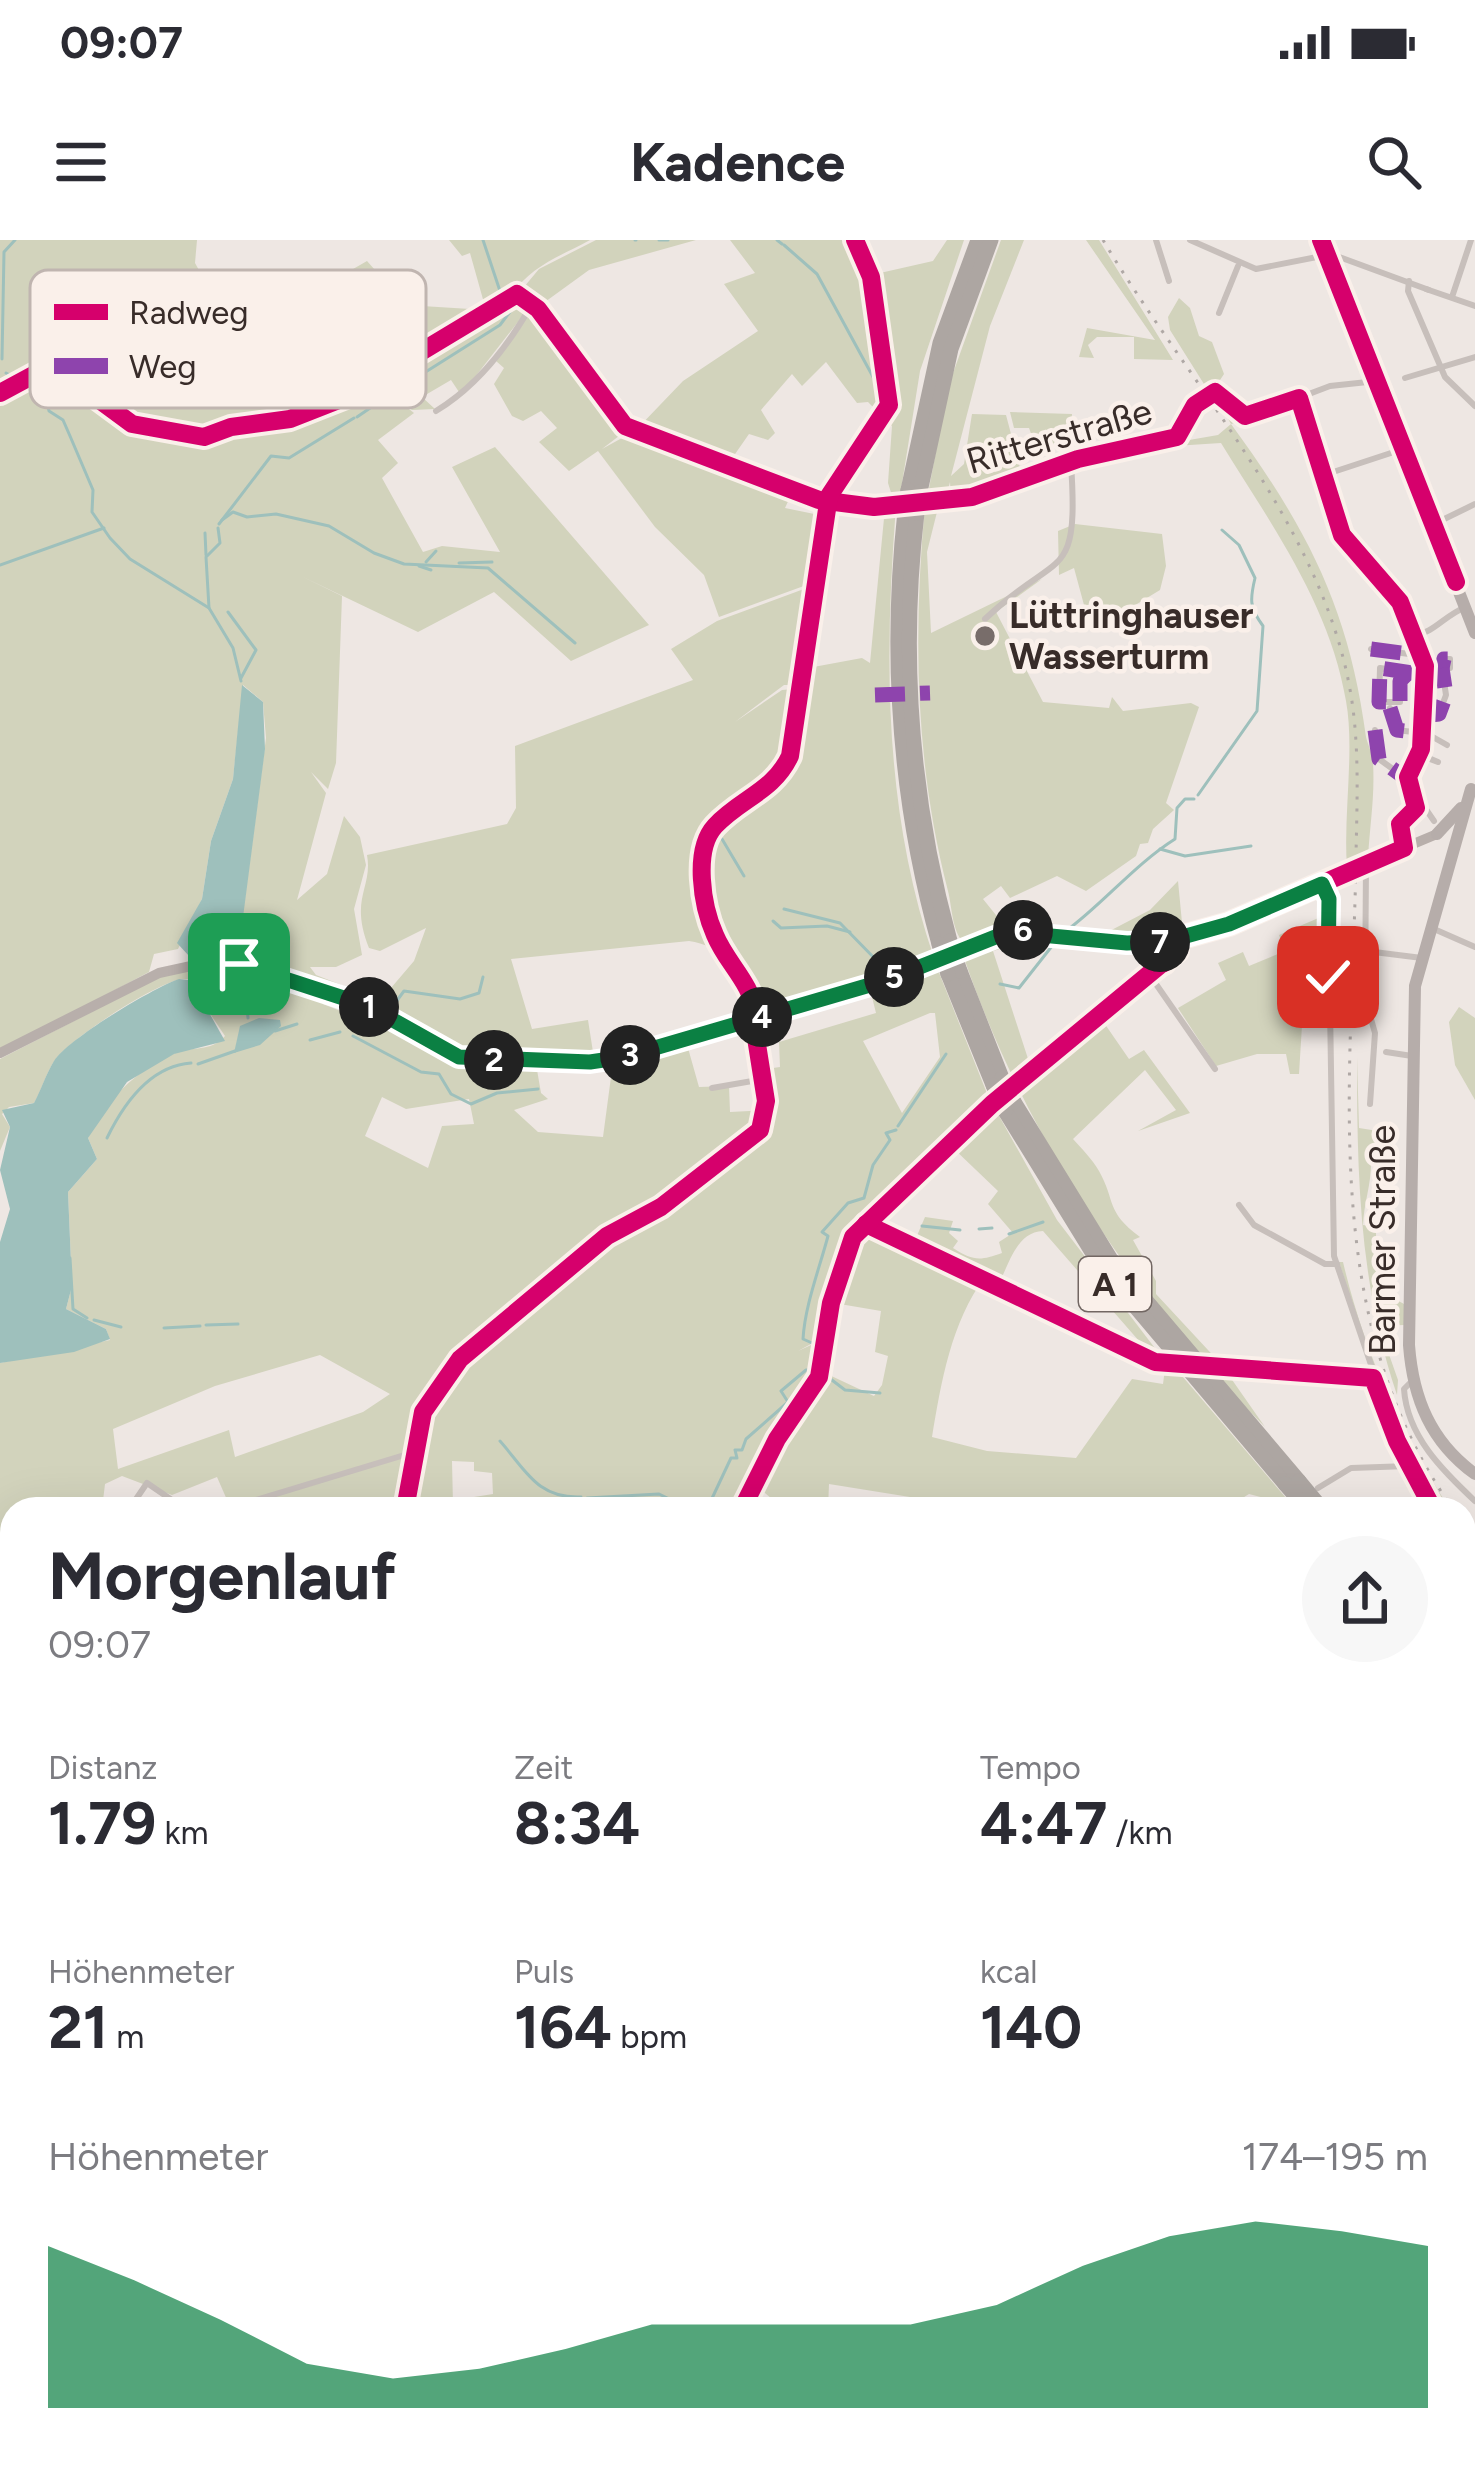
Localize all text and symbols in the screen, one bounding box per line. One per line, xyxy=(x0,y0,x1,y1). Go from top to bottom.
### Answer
text: 09:07 xyxy=(60,15,183,69)
icon: menu xyxy=(48,129,114,195)
icon: search xyxy=(1361,129,1427,195)
text: Kadence xyxy=(630,130,845,195)
legend xyxy=(30,270,426,408)
text: Radweg xyxy=(129,293,249,332)
text: Weg xyxy=(129,347,197,386)
street label: Ritterstraße xyxy=(961,389,1157,483)
place label: Lüttringhauser Wasserturm xyxy=(1009,594,1254,678)
marker: Lüttringhauser Wasserturm xyxy=(972,623,998,649)
pin: 6 xyxy=(993,900,1053,960)
text: 6 xyxy=(1013,910,1033,949)
pin: 7 xyxy=(1130,912,1190,972)
pin xyxy=(188,913,290,1015)
text: 7 xyxy=(1151,922,1169,961)
pin xyxy=(1277,926,1379,1028)
icon: arrive xyxy=(206,931,272,997)
icon: check xyxy=(1295,944,1361,1010)
pin: 5 xyxy=(864,947,924,1007)
text: 5 xyxy=(884,957,904,996)
pin: 1 xyxy=(339,977,399,1037)
text: 1 xyxy=(362,987,376,1026)
pin: 4 xyxy=(732,987,792,1047)
text: 4 xyxy=(752,997,772,1036)
pin: 3 xyxy=(600,1025,660,1085)
pin: 2 xyxy=(464,1030,524,1090)
text: 3 xyxy=(621,1035,639,1074)
text: 2 xyxy=(484,1040,504,1079)
street label: Barmer Straße xyxy=(1361,1125,1404,1355)
road number: A 1 xyxy=(1079,1257,1151,1311)
text: Morgenlauf xyxy=(48,1536,396,1616)
button: share xyxy=(1302,1536,1428,1662)
text: 09:07 xyxy=(48,1621,151,1668)
text: Distanz xyxy=(48,1748,158,1787)
text: Zeit xyxy=(514,1748,573,1787)
text: Tempo xyxy=(980,1748,1081,1787)
text: 1.79 xyxy=(48,1787,156,1859)
text: 8:34 xyxy=(514,1787,640,1859)
text: 4:47 xyxy=(980,1787,1107,1859)
text: km xyxy=(156,1813,209,1852)
text: /km xyxy=(1107,1813,1172,1852)
text: Höhenmeter xyxy=(48,1952,234,1991)
text: Puls xyxy=(514,1952,574,1991)
text: kcal xyxy=(980,1952,1038,1991)
text: 21 xyxy=(48,1991,108,2063)
text: 164 xyxy=(514,1991,612,2063)
text: 140 xyxy=(980,1991,1082,2063)
text: m xyxy=(108,2017,144,2056)
text: bpm xyxy=(612,2017,687,2056)
text: Höhenmeter xyxy=(48,2133,268,2180)
text: 174–195 m xyxy=(1242,2133,1428,2180)

